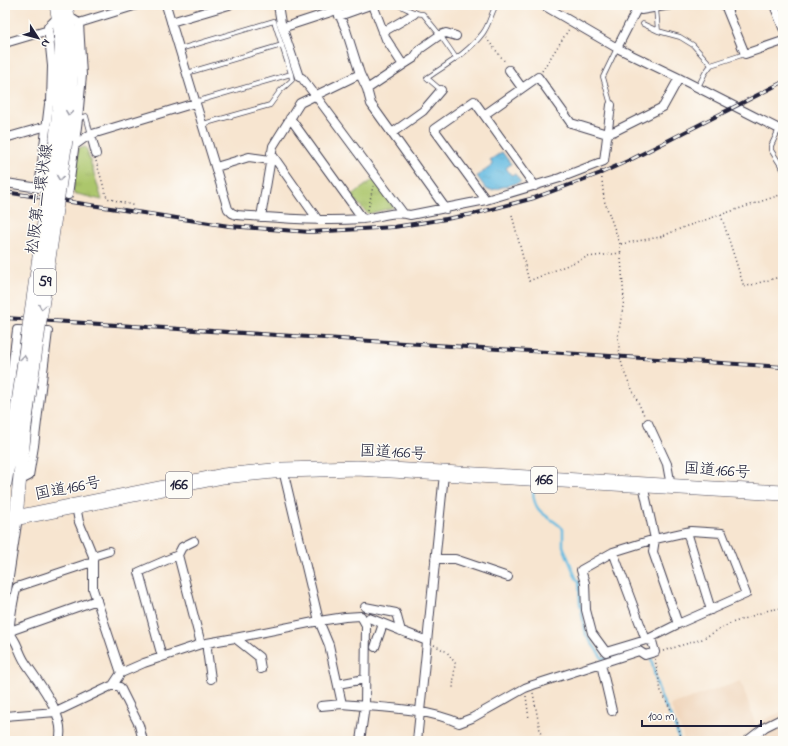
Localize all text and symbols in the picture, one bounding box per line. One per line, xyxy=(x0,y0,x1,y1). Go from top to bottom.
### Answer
north arrow xyxy=(18,18,58,58)
text: N xyxy=(37,36,54,51)
one-way arrow xyxy=(65,110,74,117)
street label: 松阪第二環状線 xyxy=(20,142,60,256)
one-way arrow xyxy=(56,175,65,181)
road number: 59 xyxy=(34,269,56,295)
one-way arrow xyxy=(38,304,47,310)
one-way arrow xyxy=(19,355,28,361)
street label: 国道166号 xyxy=(359,439,427,467)
street label: 国道166号 xyxy=(683,457,751,485)
road number: 166 xyxy=(531,467,557,493)
street label: 国道166号 xyxy=(33,471,103,507)
road number: 166 xyxy=(166,472,192,498)
scale bar xyxy=(642,702,761,728)
text: 100 m xyxy=(648,708,675,726)

